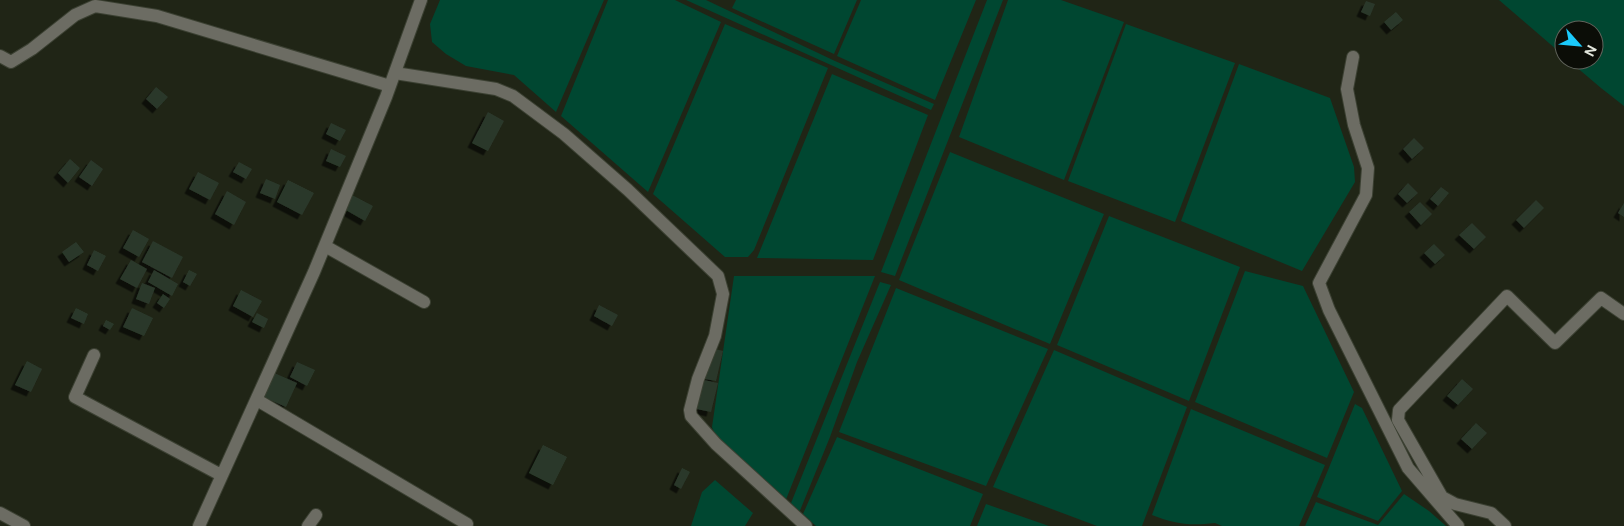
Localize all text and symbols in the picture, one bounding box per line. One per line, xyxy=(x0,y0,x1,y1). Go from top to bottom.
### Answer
north arrow xyxy=(1554,20,1604,70)
text: N xyxy=(1580,42,1601,60)

